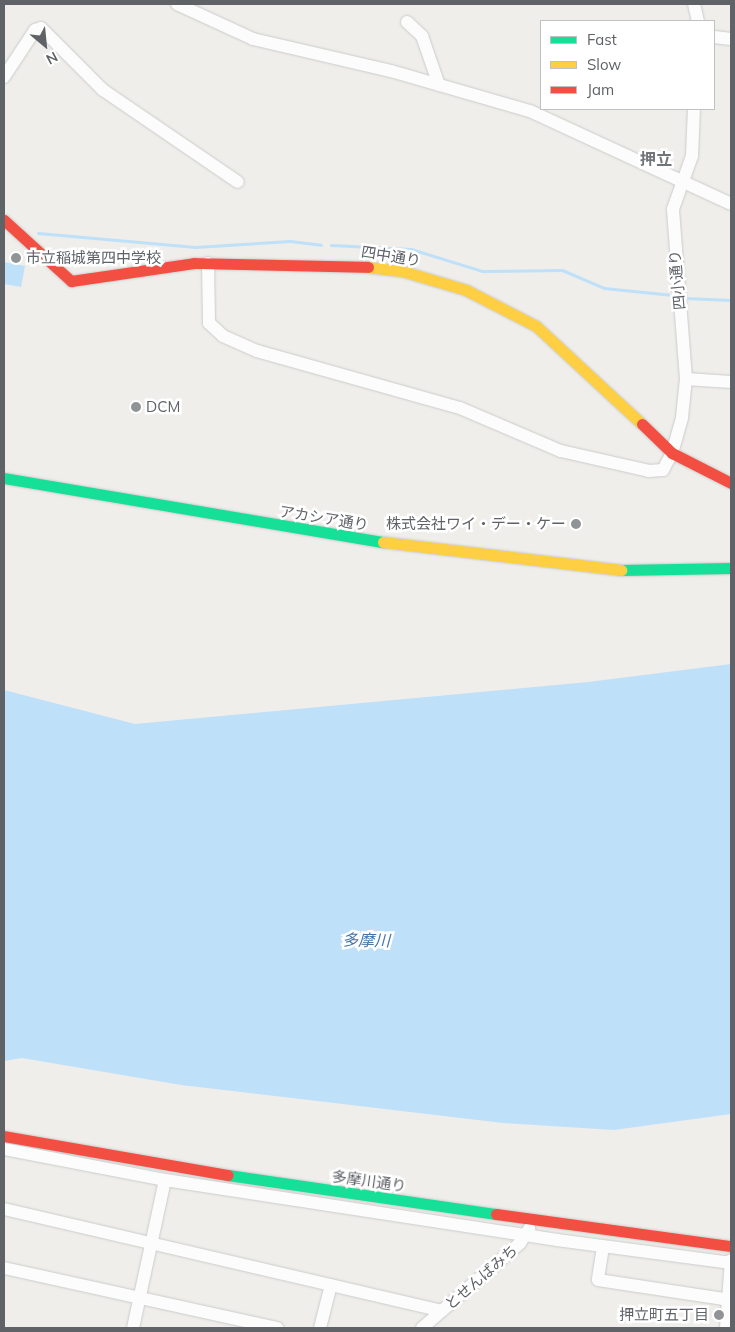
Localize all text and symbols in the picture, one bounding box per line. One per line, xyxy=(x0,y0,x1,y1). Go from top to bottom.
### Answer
north arrow xyxy=(20,20,70,70)
legend xyxy=(540,20,715,110)
text: Fast xyxy=(587,30,617,49)
text: N xyxy=(43,48,61,69)
text: Slow xyxy=(587,55,621,74)
text: Jam xyxy=(587,80,614,99)
district label: 押立 xyxy=(640,149,672,169)
street label: 四中通り xyxy=(360,242,422,270)
place label: 市立稲城第四中学校 xyxy=(26,249,161,267)
street label: 四小通り xyxy=(665,249,689,311)
marker: 市立稲城第四中学校 xyxy=(10,252,22,264)
place label: DCM xyxy=(146,398,180,416)
marker: DCM xyxy=(130,401,142,413)
street label: アカシア通り xyxy=(278,502,370,534)
place label: 株式会社ワイ・デー・ケー xyxy=(386,515,566,533)
marker: 株式会社ワイ・デー・ケー xyxy=(570,518,582,530)
water label: 多摩川 xyxy=(342,930,390,950)
street label: 多摩川通り xyxy=(331,1167,407,1195)
street label: とせんばみち xyxy=(441,1241,521,1313)
place label: 押立町五丁目 xyxy=(619,1306,709,1324)
marker: 押立町五丁目 xyxy=(713,1309,725,1321)

